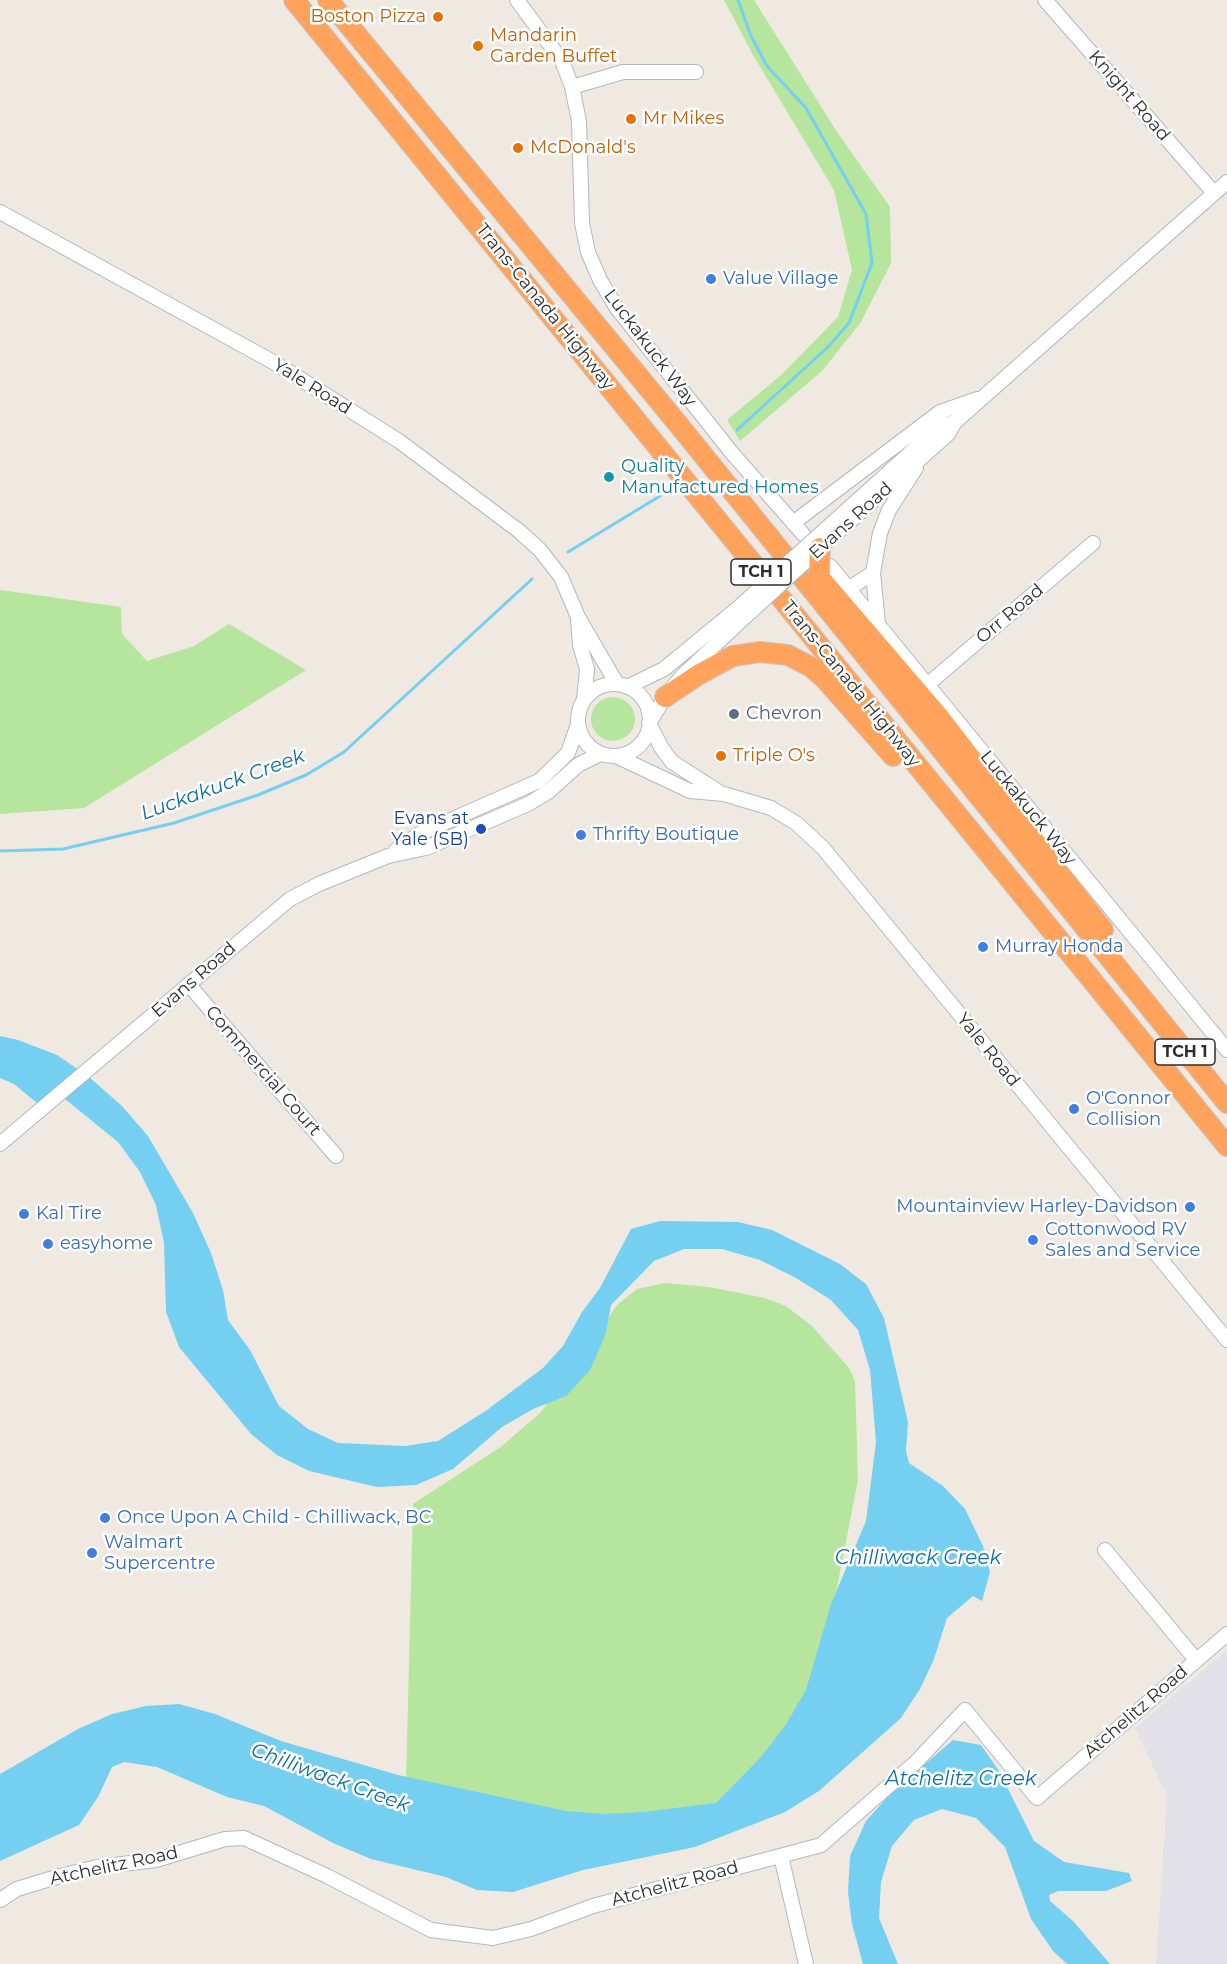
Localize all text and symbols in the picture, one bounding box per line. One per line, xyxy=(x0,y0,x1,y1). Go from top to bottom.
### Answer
place label: Boston Pizza xyxy=(310,6,426,28)
marker: Boston Pizza xyxy=(431,10,445,24)
place label: Mandarin Garden Buffet xyxy=(490,25,617,68)
marker: Mandarin Garden Buffet xyxy=(471,39,485,53)
street label: Knight Road xyxy=(1084,46,1174,146)
place label: Mr Mikes xyxy=(643,108,724,130)
marker: Mr Mikes xyxy=(624,112,638,126)
place label: McDonald's xyxy=(530,137,636,159)
marker: McDonald's xyxy=(511,141,525,155)
street label: Trans-Canada Highway xyxy=(471,219,619,395)
place label: Value Village xyxy=(723,268,838,290)
marker: Value Village xyxy=(704,272,718,286)
street label: Luckakuck Way xyxy=(599,285,701,411)
street label: Yale Road xyxy=(269,354,355,420)
place label: Quality Manufactured Homes xyxy=(621,456,819,498)
marker: Quality Manufactured Homes xyxy=(602,470,616,484)
street label: Evans Road xyxy=(805,478,897,564)
road number: TCH 1 xyxy=(731,559,791,585)
street label: Orr Road xyxy=(972,580,1048,648)
street label: Trans-Canada Highway xyxy=(777,596,925,772)
place label: Chevron xyxy=(746,703,822,725)
marker: Chevron xyxy=(727,707,741,721)
water label: Luckakuck Creek xyxy=(138,744,308,826)
place label: Triple O's xyxy=(733,745,815,767)
street label: Luckakuck Way xyxy=(975,746,1081,870)
marker: Triple O's xyxy=(714,749,728,763)
place label: Evans at Yale (SB) xyxy=(391,808,469,850)
marker: Evans at Yale (SB) xyxy=(474,822,488,836)
place label: Thrifty Boutique xyxy=(593,824,739,846)
marker: Thrifty Boutique xyxy=(574,828,588,842)
place label: Murray Honda xyxy=(995,936,1124,958)
street label: Evans Road xyxy=(147,938,241,1022)
marker: Murray Honda xyxy=(976,940,990,954)
street label: Commercial Court xyxy=(201,1002,325,1140)
street label: Yale Road xyxy=(952,1009,1024,1091)
road number: TCH 1 xyxy=(1155,1039,1215,1065)
place label: O'Connor Collision xyxy=(1086,1088,1171,1130)
marker: O'Connor Collision xyxy=(1067,1102,1081,1116)
place label: Mountainview Harley-Davidson xyxy=(896,1196,1178,1218)
marker: Mountainview Harley-Davidson xyxy=(1183,1200,1197,1214)
place label: Kal Tire xyxy=(36,1203,102,1225)
marker: Kal Tire xyxy=(17,1207,31,1221)
place label: Cottonwood RV Sales and Service xyxy=(1045,1219,1200,1262)
place label: easyhome xyxy=(60,1233,153,1255)
marker: Cottonwood RV Sales and Service xyxy=(1026,1233,1040,1247)
marker: easyhome xyxy=(41,1237,55,1251)
place label: Once Upon A Child - Chilliwack, BC xyxy=(117,1507,431,1529)
marker: Once Upon A Child - Chilliwack, BC xyxy=(98,1511,112,1525)
place label: Walmart Supercentre xyxy=(104,1532,215,1574)
marker: Walmart Supercentre xyxy=(85,1546,99,1560)
water label: Chilliwack Creek xyxy=(835,1546,1001,1570)
street label: Atchelitz Road xyxy=(1080,1661,1192,1763)
water label: Chilliwack Creek xyxy=(248,1738,412,1818)
water label: Atchelitz Creek xyxy=(885,1767,1037,1791)
street label: Atchelitz Road xyxy=(48,1842,180,1890)
street label: Atchelitz Road xyxy=(609,1857,741,1911)

